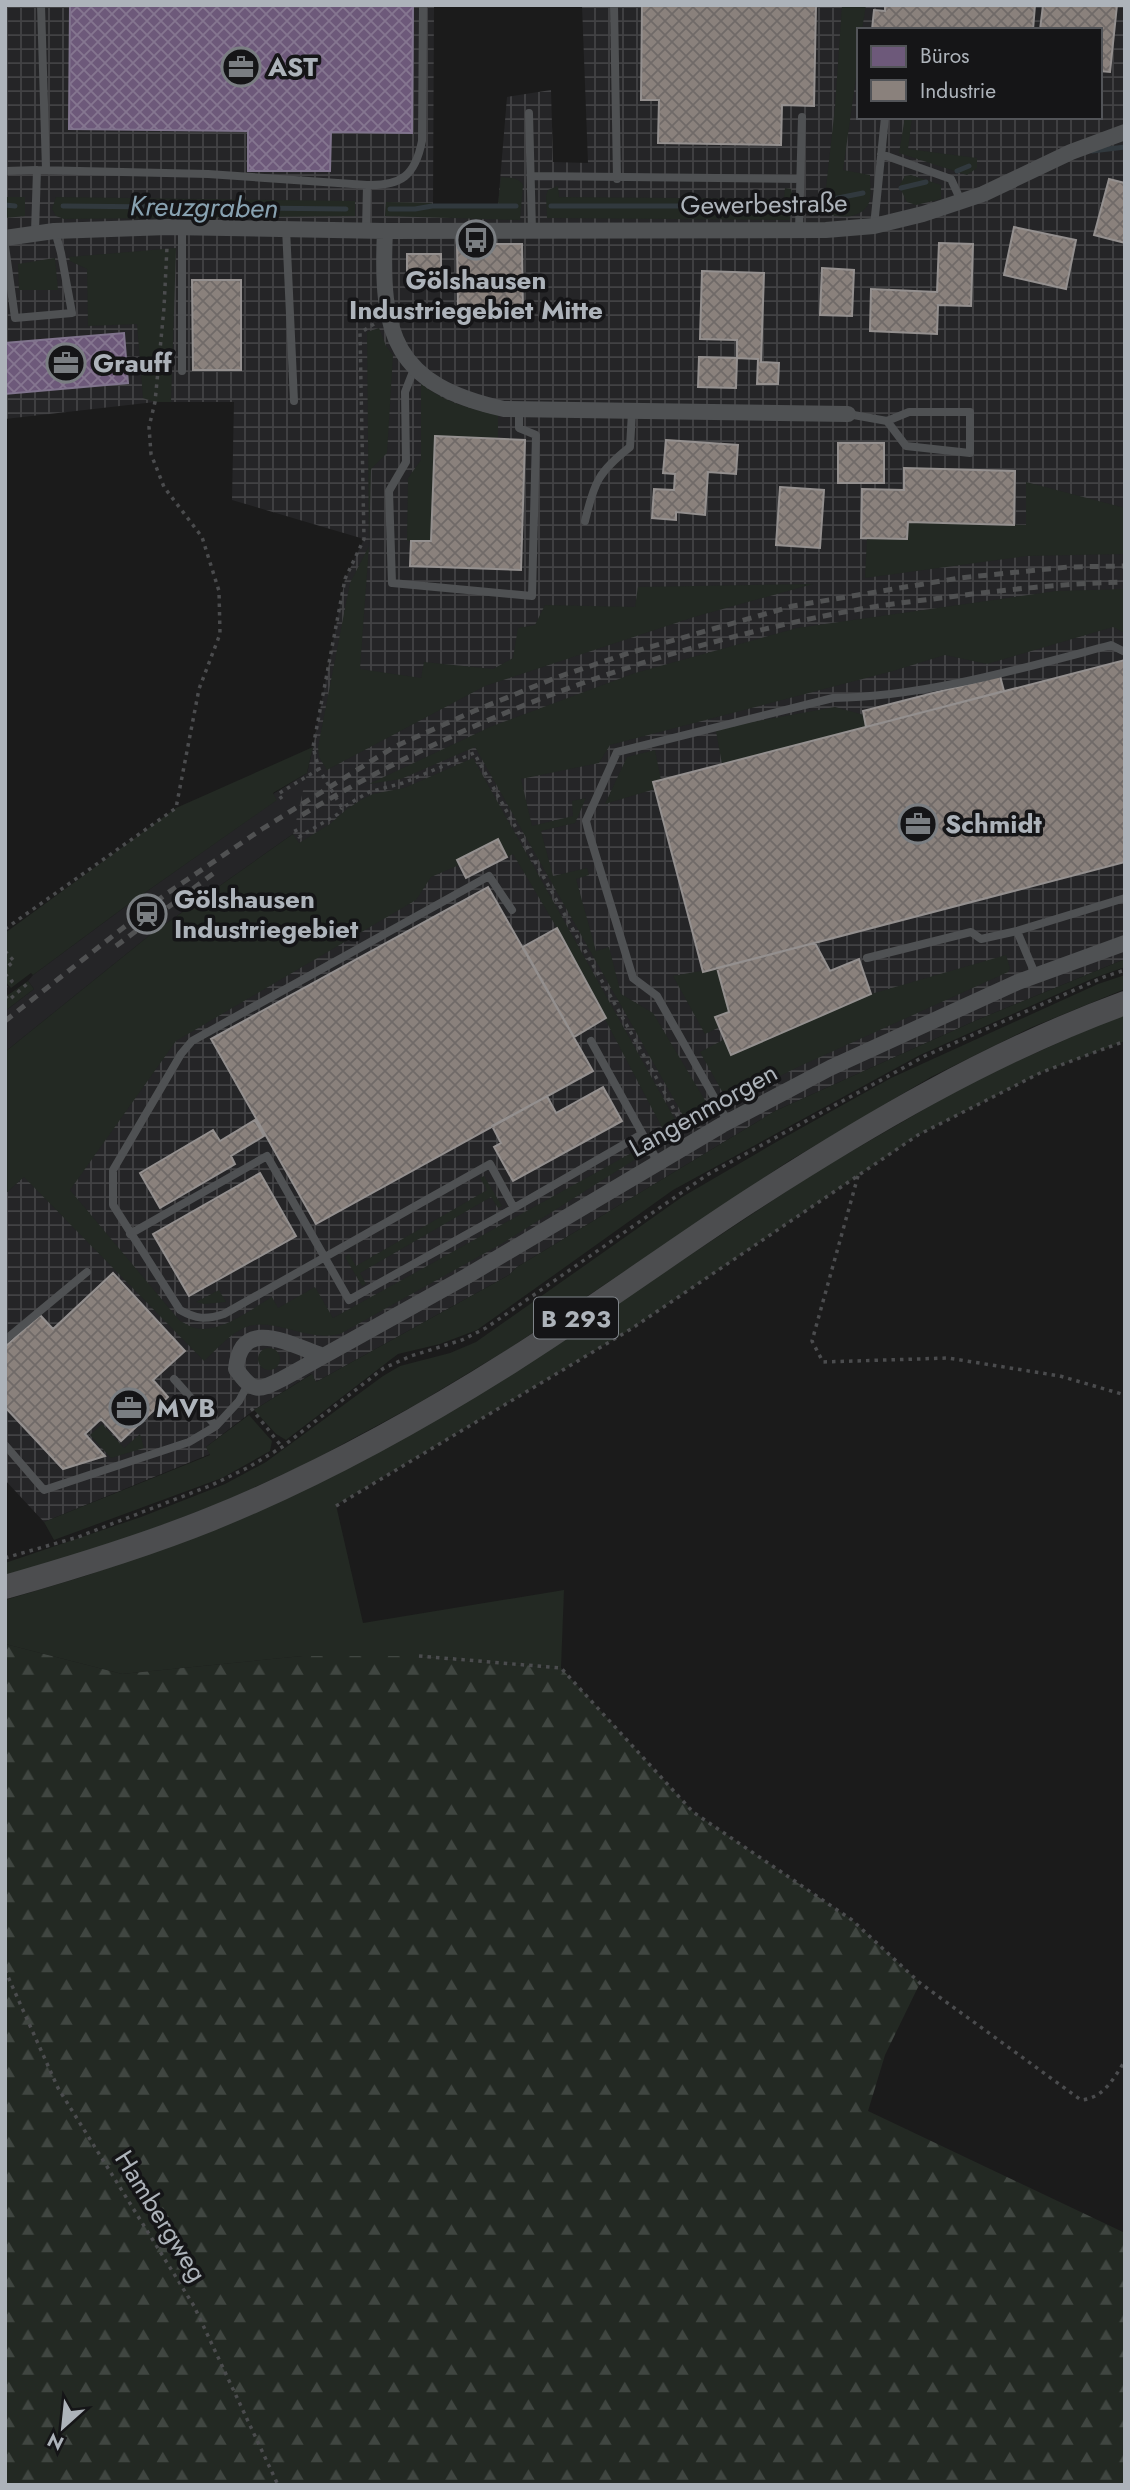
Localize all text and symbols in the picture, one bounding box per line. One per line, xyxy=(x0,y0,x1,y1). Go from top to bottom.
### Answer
legend xyxy=(857,28,1102,119)
text: Büros xyxy=(920,41,970,71)
office icon: AST xyxy=(220,46,262,88)
place label: AST xyxy=(267,48,318,86)
text: Industrie xyxy=(920,76,996,106)
street label: Gewerbestraße xyxy=(680,184,848,224)
water label: Kreuzgraben xyxy=(129,185,279,229)
bus stop icon: Gölshausen Industriegebiet Mitte xyxy=(455,219,497,261)
place label: Gölshausen Industriegebiet Mitte xyxy=(349,261,603,329)
office icon: Grauff xyxy=(45,342,87,384)
place label: Grauff xyxy=(93,344,173,382)
office icon: Schmidt xyxy=(897,803,939,845)
place label: Schmidt xyxy=(945,805,1042,843)
place label: Gölshausen Industriegebiet xyxy=(174,880,359,948)
station icon: Gölshausen Industriegebiet xyxy=(126,893,168,935)
street label: Langenmorgen xyxy=(622,1053,784,1167)
road number: B 293 xyxy=(534,1298,618,1338)
office icon: MVB xyxy=(108,1387,150,1429)
place label: MVB xyxy=(156,1389,216,1427)
street label: Hambergweg xyxy=(106,2143,216,2289)
north arrow xyxy=(28,2392,98,2462)
text: N xyxy=(43,2426,68,2457)

